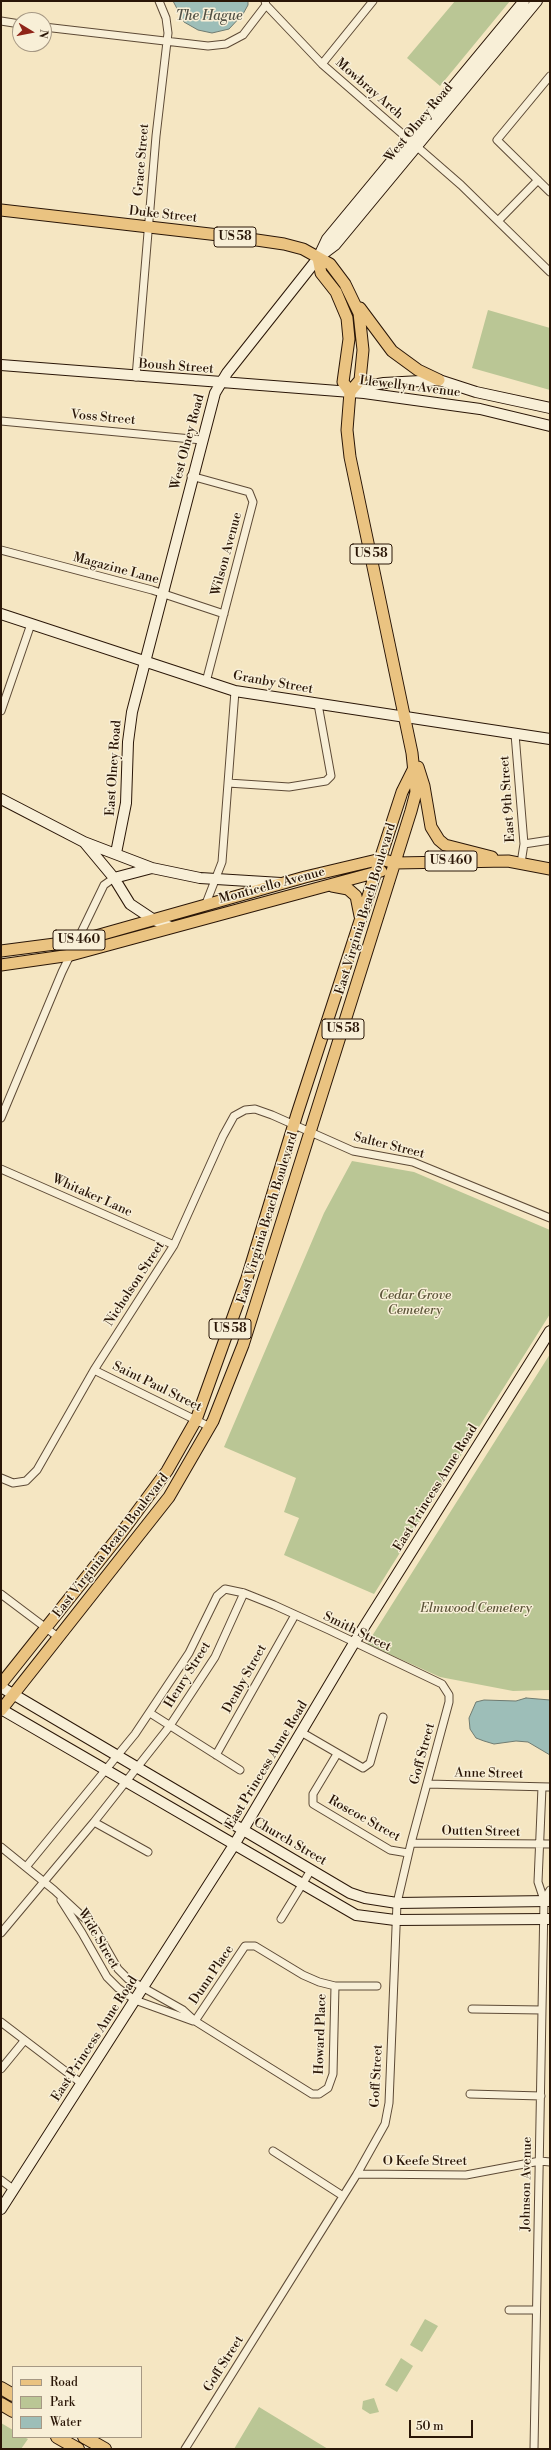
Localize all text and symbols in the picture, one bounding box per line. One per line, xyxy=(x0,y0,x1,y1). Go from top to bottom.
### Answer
water label: The Hague xyxy=(175,9,243,25)
north arrow xyxy=(12,12,52,52)
text: N xyxy=(35,28,50,39)
street label: Mowbray Arch xyxy=(332,55,406,123)
street label: West Olney Road xyxy=(382,80,456,166)
street label: Grace Street xyxy=(131,123,153,197)
street label: Duke Street xyxy=(128,204,198,226)
road number: US 58 xyxy=(214,227,256,247)
street label: Boush Street xyxy=(138,357,214,377)
street label: Llewellyn Avenue xyxy=(359,373,461,401)
street label: West Olney Road xyxy=(168,393,208,491)
street label: Voss Street xyxy=(70,407,136,429)
street label: Wilson Avenue xyxy=(208,511,246,597)
road number: US 58 xyxy=(350,544,392,564)
street label: Magazine Lane xyxy=(71,550,161,588)
street label: Granby Street xyxy=(232,668,314,698)
street label: East Olney Road xyxy=(103,720,125,816)
street label: East 9th Street xyxy=(497,755,519,843)
street label: East Virginia Beach Boulevard xyxy=(332,821,400,997)
road number: US 460 xyxy=(425,851,477,871)
street label: Monticello Avenue xyxy=(217,864,327,908)
road number: US 460 xyxy=(53,930,105,950)
road number: US 58 xyxy=(322,1019,364,1039)
street label: East Virginia Beach Boulevard xyxy=(234,1130,302,1306)
street label: Salter Street xyxy=(352,1130,426,1162)
street label: Whitaker Lane xyxy=(49,1171,135,1221)
street label: Nicholson Street xyxy=(102,1239,168,1329)
park label: Cedar Grove Cemetery xyxy=(379,1288,451,1319)
road number: US 58 xyxy=(209,1319,251,1339)
street label: Saint Paul Street xyxy=(110,1359,204,1415)
street label: East Princess Anne Road xyxy=(391,1422,481,1554)
street label: East Virginia Beach Boulevard xyxy=(50,1471,172,1621)
park label: Elmwood Cemetery xyxy=(420,1601,532,1617)
street label: Smith Street xyxy=(321,1609,393,1655)
street label: Henry Street xyxy=(161,1639,215,1711)
street label: Denby Street xyxy=(220,1642,270,1716)
street label: East Princess Anne Road xyxy=(223,1698,311,1832)
street label: Goff Street xyxy=(407,1722,439,1786)
street label: Anne Street xyxy=(454,1766,524,1782)
street label: Roscoe Street xyxy=(325,1793,403,1845)
street label: Church Street xyxy=(251,1815,329,1869)
street label: Outten Street xyxy=(441,1824,521,1840)
street label: Wide Street xyxy=(74,1906,122,1972)
street label: Dunn Place xyxy=(186,1942,238,2008)
street label: East Princess Anne Road xyxy=(49,1973,141,2105)
street label: Howard Place xyxy=(312,1993,330,2075)
street label: Goff Street xyxy=(368,2044,386,2108)
street label: Johnson Avenue xyxy=(518,2137,536,2231)
street label: O Keefe Street xyxy=(383,2154,467,2170)
street label: Goff Street xyxy=(201,2333,247,2395)
legend xyxy=(12,2366,142,2438)
text: Road xyxy=(50,2375,78,2390)
text: Park xyxy=(50,2395,75,2410)
scale bar xyxy=(411,2412,475,2438)
text: Water xyxy=(50,2415,82,2430)
text: 50 m xyxy=(416,2419,444,2434)

